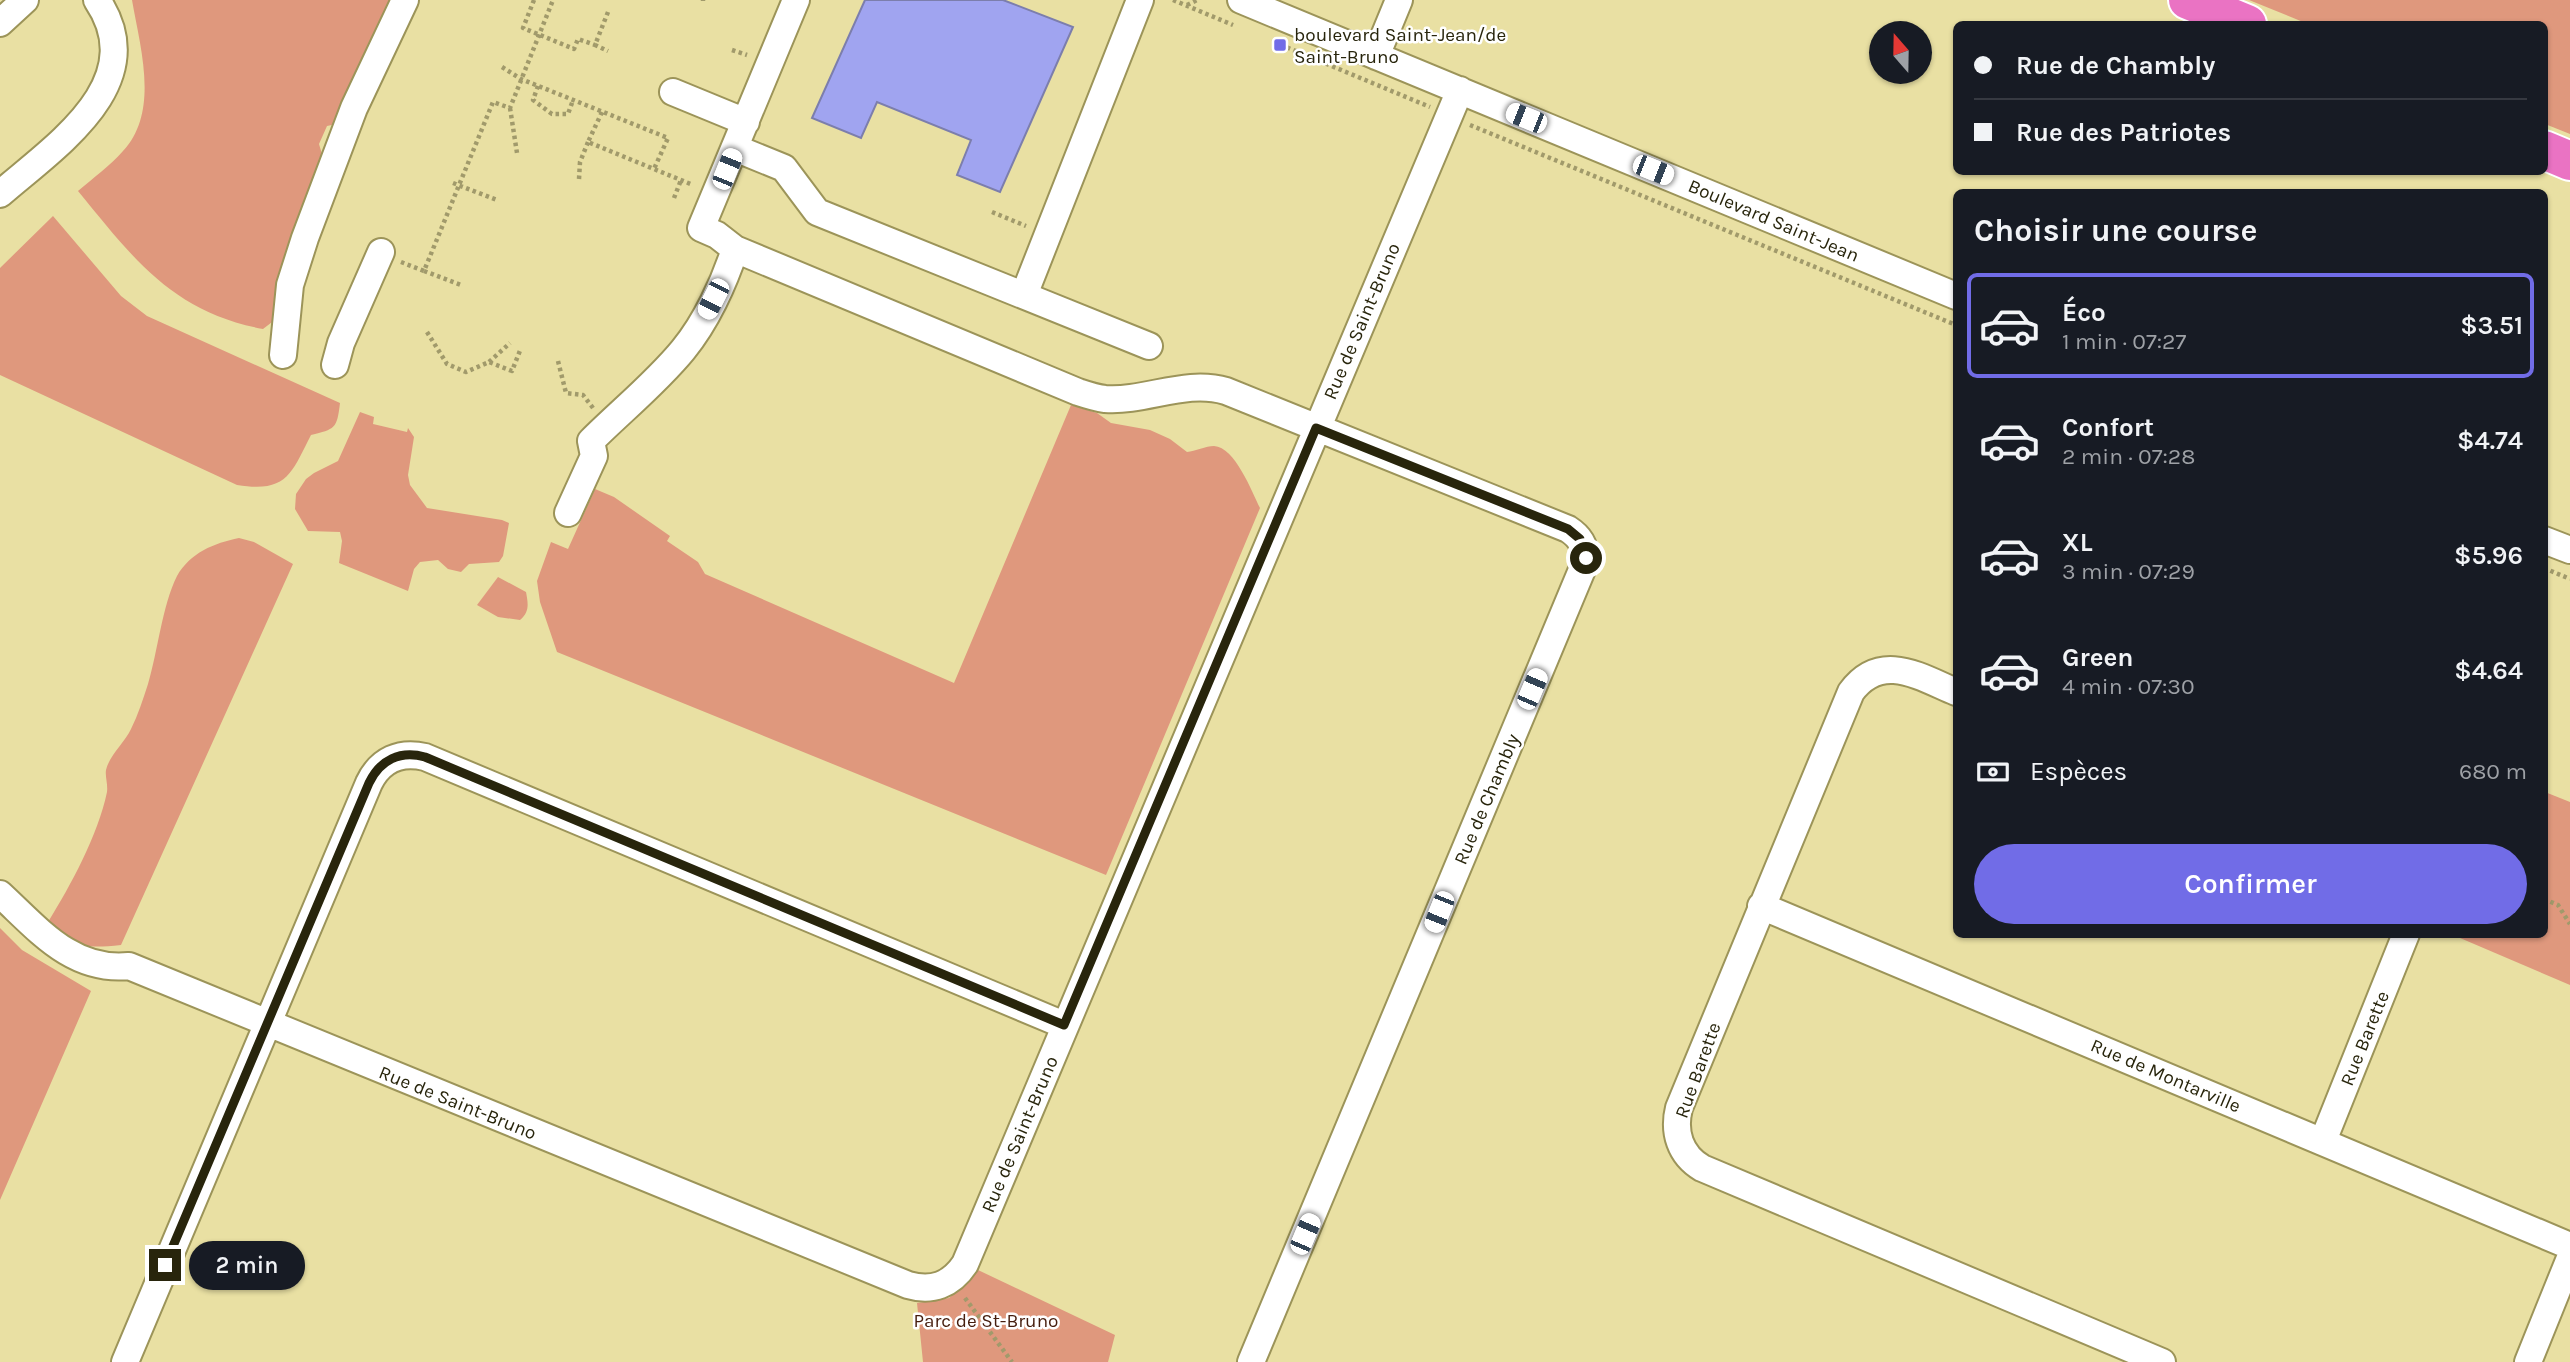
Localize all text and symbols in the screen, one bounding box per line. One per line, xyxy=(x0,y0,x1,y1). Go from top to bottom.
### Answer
north arrow xyxy=(1869,21,1932,84)
map controls xyxy=(1869,21,1932,84)
place label: boulevard Saint-Jean/de Saint-Bruno xyxy=(1294,24,1506,68)
marker: boulevard Saint-Jean/de Saint-Bruno xyxy=(1272,37,1288,53)
text: Rue de Chambly xyxy=(2016,50,2215,81)
car xyxy=(1503,100,1550,136)
text: Rue des Patriotes xyxy=(2016,117,2231,148)
car xyxy=(710,146,745,192)
car xyxy=(1630,152,1677,188)
street label: Boulevard Saint-Jean xyxy=(1685,175,1862,267)
text: Choisir une course xyxy=(1974,212,2257,249)
street label: Rue de Saint-Bruno xyxy=(1319,240,1405,403)
car xyxy=(695,276,732,322)
icon: car xyxy=(1978,294,2041,357)
text: Éco xyxy=(2062,297,2106,328)
text: $3.51 xyxy=(2460,310,2523,341)
text: 1 min · 07:27 xyxy=(2062,328,2186,355)
icon: car xyxy=(1978,409,2041,472)
text: Confort xyxy=(2062,412,2154,443)
text: $4.74 xyxy=(2457,425,2523,456)
text: 2 min · 07:28 xyxy=(2062,443,2195,470)
icon: car xyxy=(1978,524,2041,587)
text: XL xyxy=(2062,527,2093,558)
text: $5.96 xyxy=(2454,540,2523,571)
route start xyxy=(1570,542,1602,574)
text: 3 min · 07:29 xyxy=(2062,558,2195,585)
icon: car xyxy=(1978,639,2041,702)
text: Green xyxy=(2062,642,2134,673)
text: $4.64 xyxy=(2454,655,2523,686)
car xyxy=(1515,666,1550,712)
text: 4 min · 07:30 xyxy=(2062,673,2195,700)
street label: Rue de Chambly xyxy=(1449,731,1524,868)
icon: cash xyxy=(1974,753,2012,791)
text: Espèces xyxy=(2030,756,2127,787)
text: 680 m xyxy=(2459,758,2527,785)
button: Confirmer xyxy=(1974,844,2527,924)
car xyxy=(1422,889,1457,935)
street label: Rue Barette xyxy=(2336,988,2394,1089)
street label: Rue Barette xyxy=(1670,1019,1725,1121)
street label: Rue de Montarville xyxy=(2087,1034,2244,1117)
street label: Rue de Saint-Bruno xyxy=(977,1053,1063,1216)
street label: Rue de Saint-Bruno xyxy=(376,1061,540,1145)
car xyxy=(1288,1211,1323,1257)
callout: 2 min xyxy=(190,1240,305,1290)
route end xyxy=(149,1249,181,1281)
text: 2 min xyxy=(216,1252,278,1279)
park label: Parc de St-Bruno xyxy=(914,1310,1058,1332)

